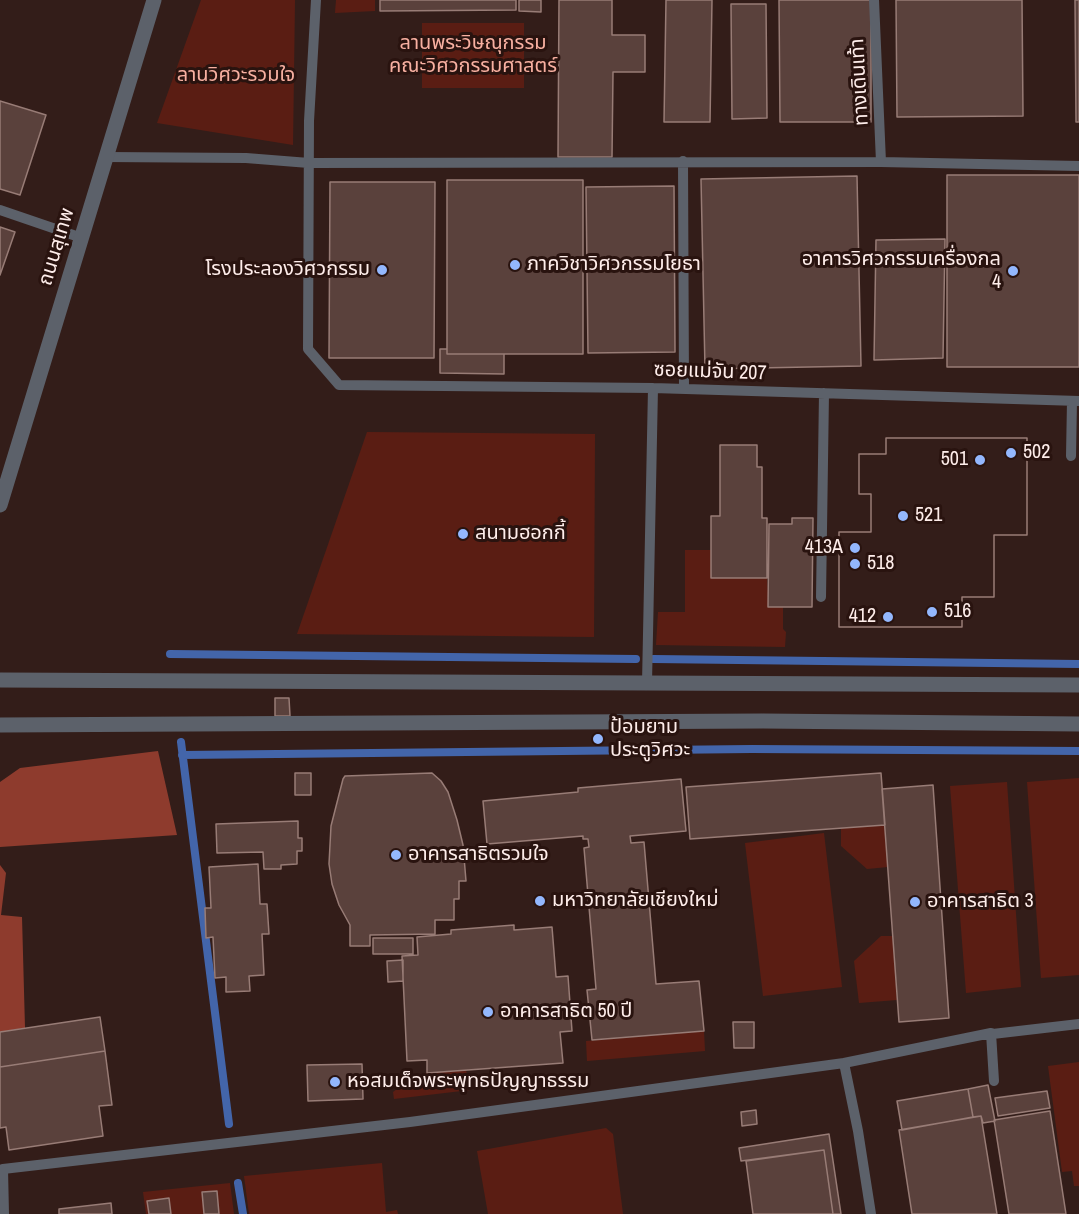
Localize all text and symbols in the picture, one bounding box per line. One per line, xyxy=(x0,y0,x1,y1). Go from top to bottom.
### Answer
park label: ลานพระวิษณุกรรม คณะวิศวกรรมศาสตร์ xyxy=(389,32,557,79)
street label: ทางเดินเท้า xyxy=(846,38,874,126)
park label: ลานวิศวะรวมใจ xyxy=(177,64,295,88)
street label: ถนนสุเทพ xyxy=(34,205,80,289)
place label: อาคารวิศวกรรมเครื่องกล 4 xyxy=(802,248,1001,295)
place label: ภาควิชาวิศวกรรมโยธา xyxy=(527,253,701,277)
place label: โรงประลองวิศวกรรม xyxy=(205,258,370,282)
marker: ภาควิชาวิศวกรรมโยธา xyxy=(508,258,522,272)
marker: โรงประลองวิศวกรรม xyxy=(375,263,389,277)
marker: อาคารวิศวกรรมเครื่องกล 4 xyxy=(1006,264,1020,278)
street label: ซอยแม่จัน 207 xyxy=(653,358,767,386)
place label: 502 xyxy=(1023,441,1050,465)
marker: 502 xyxy=(1004,446,1018,460)
place label: 501 xyxy=(941,448,968,472)
marker: 501 xyxy=(973,453,987,467)
place label: 521 xyxy=(915,504,942,528)
marker: 521 xyxy=(896,509,910,523)
place label: สนามฮอกกี้ xyxy=(475,522,566,546)
marker: สนามฮอกกี้ xyxy=(456,527,470,541)
place label: 413A xyxy=(805,536,843,560)
marker: 413A xyxy=(848,541,862,555)
place label: 518 xyxy=(867,552,894,576)
marker: 518 xyxy=(848,557,862,571)
place label: 516 xyxy=(944,600,971,624)
place label: 412 xyxy=(849,605,876,629)
marker: 516 xyxy=(925,605,939,619)
marker: 412 xyxy=(881,610,895,624)
place label: ป้อมยาม ประตูวิศวะ xyxy=(610,716,690,763)
marker: ป้อมยาม ประตูวิศวะ xyxy=(591,732,605,746)
place label: อาคารสาธิตรวมใจ xyxy=(408,843,549,867)
marker: อาคารสาธิตรวมใจ xyxy=(389,848,403,862)
place label: มหาวิทยาลัยเชียงใหม่ xyxy=(552,889,719,913)
place label: อาคารสาธิต 3 xyxy=(927,890,1034,914)
marker: มหาวิทยาลัยเชียงใหม่ xyxy=(533,894,547,908)
marker: อาคารสาธิต 3 xyxy=(908,895,922,909)
place label: อาคารสาธิต 50 ปี xyxy=(500,1000,632,1024)
marker: อาคารสาธิต 50 ปี xyxy=(481,1005,495,1019)
place label: หอสมเด็จพระพุทธปัญญาธรรม xyxy=(347,1070,589,1094)
marker: หอสมเด็จพระพุทธปัญญาธรรม xyxy=(328,1075,342,1089)

